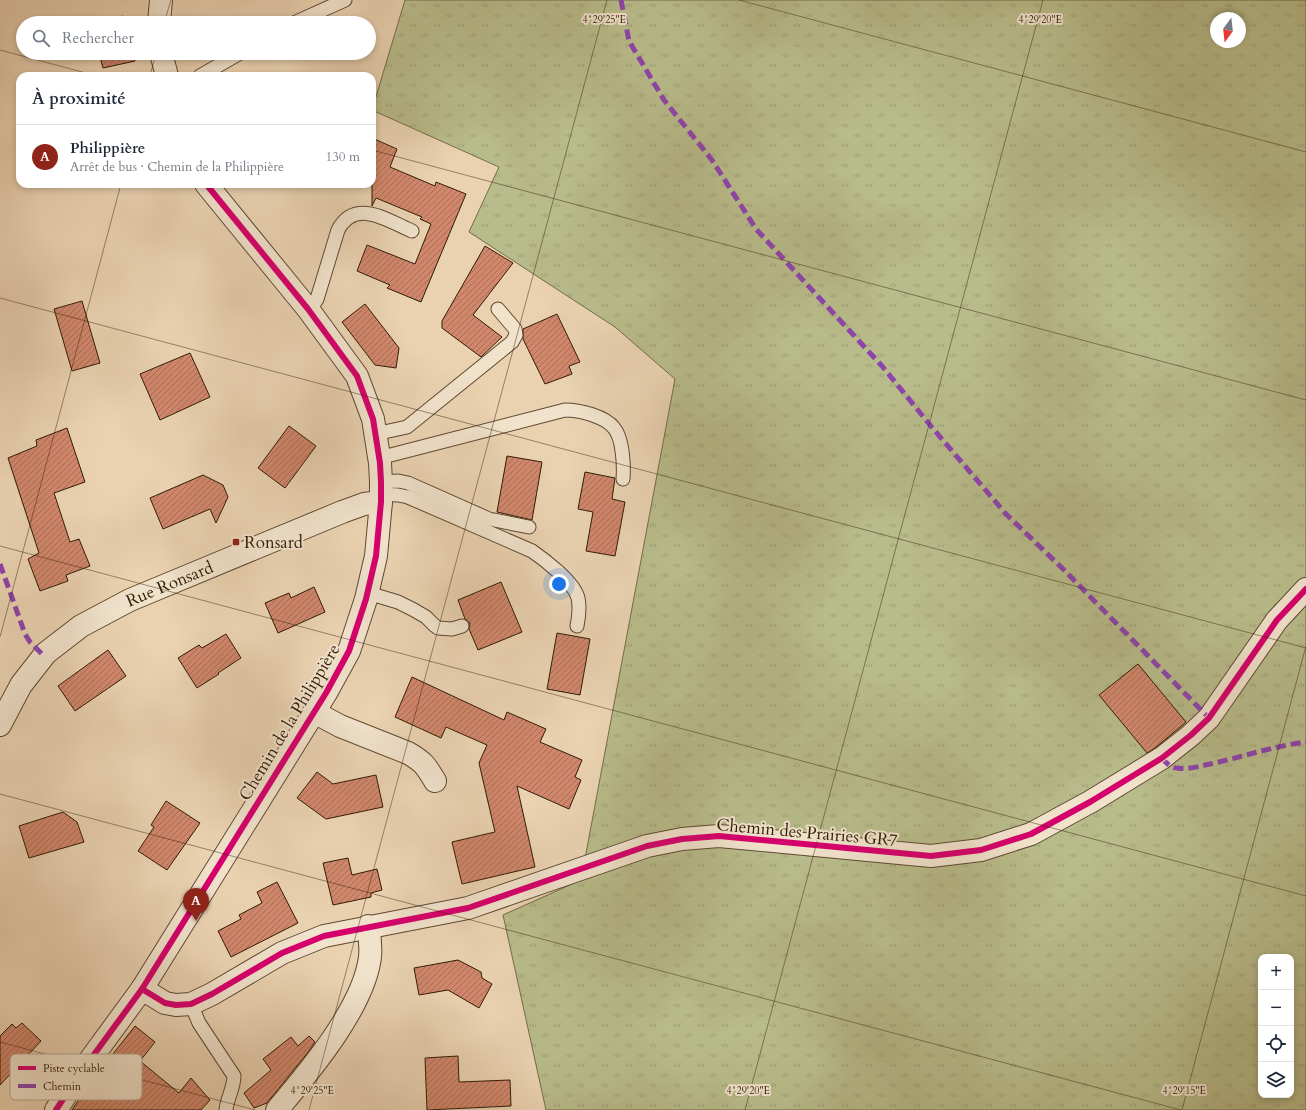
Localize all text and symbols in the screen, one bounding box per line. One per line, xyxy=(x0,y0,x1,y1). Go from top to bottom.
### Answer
north arrow xyxy=(1210,12,1246,48)
text: 4°29'25"E xyxy=(582,13,626,27)
text: 4°29'20"E xyxy=(1018,13,1062,27)
search box xyxy=(16,16,376,60)
icon: search xyxy=(30,27,52,49)
text: Rechercher xyxy=(62,28,134,48)
text: À proximité xyxy=(32,87,126,110)
text: Philippière xyxy=(70,138,145,158)
text: A xyxy=(40,148,50,166)
text: 130 m xyxy=(326,148,360,166)
text: Arrêt de bus · Chemin de la Philippière xyxy=(70,158,284,176)
place label: Ronsard xyxy=(244,531,303,554)
marker: Ronsard xyxy=(231,537,241,547)
street label: Rue Ronsard xyxy=(122,556,217,612)
your location xyxy=(549,574,569,594)
street label: Chemin de la Philippière xyxy=(234,640,345,805)
street label: Chemin des Prairies GR7 xyxy=(715,813,899,852)
pin: A xyxy=(183,888,209,921)
map controls xyxy=(1258,954,1294,1098)
button: + xyxy=(1258,954,1294,990)
button: − xyxy=(1258,990,1294,1026)
button: locate xyxy=(1258,1026,1294,1062)
legend xyxy=(10,1054,142,1100)
text: Piste cyclable xyxy=(43,1061,105,1076)
button: layers xyxy=(1258,1062,1294,1098)
text: Chemin xyxy=(43,1079,82,1094)
text: 4°29'25"E xyxy=(290,1084,334,1098)
text: 4°29'20"E xyxy=(726,1084,770,1098)
text: 4°29'15"E xyxy=(1162,1084,1206,1098)

